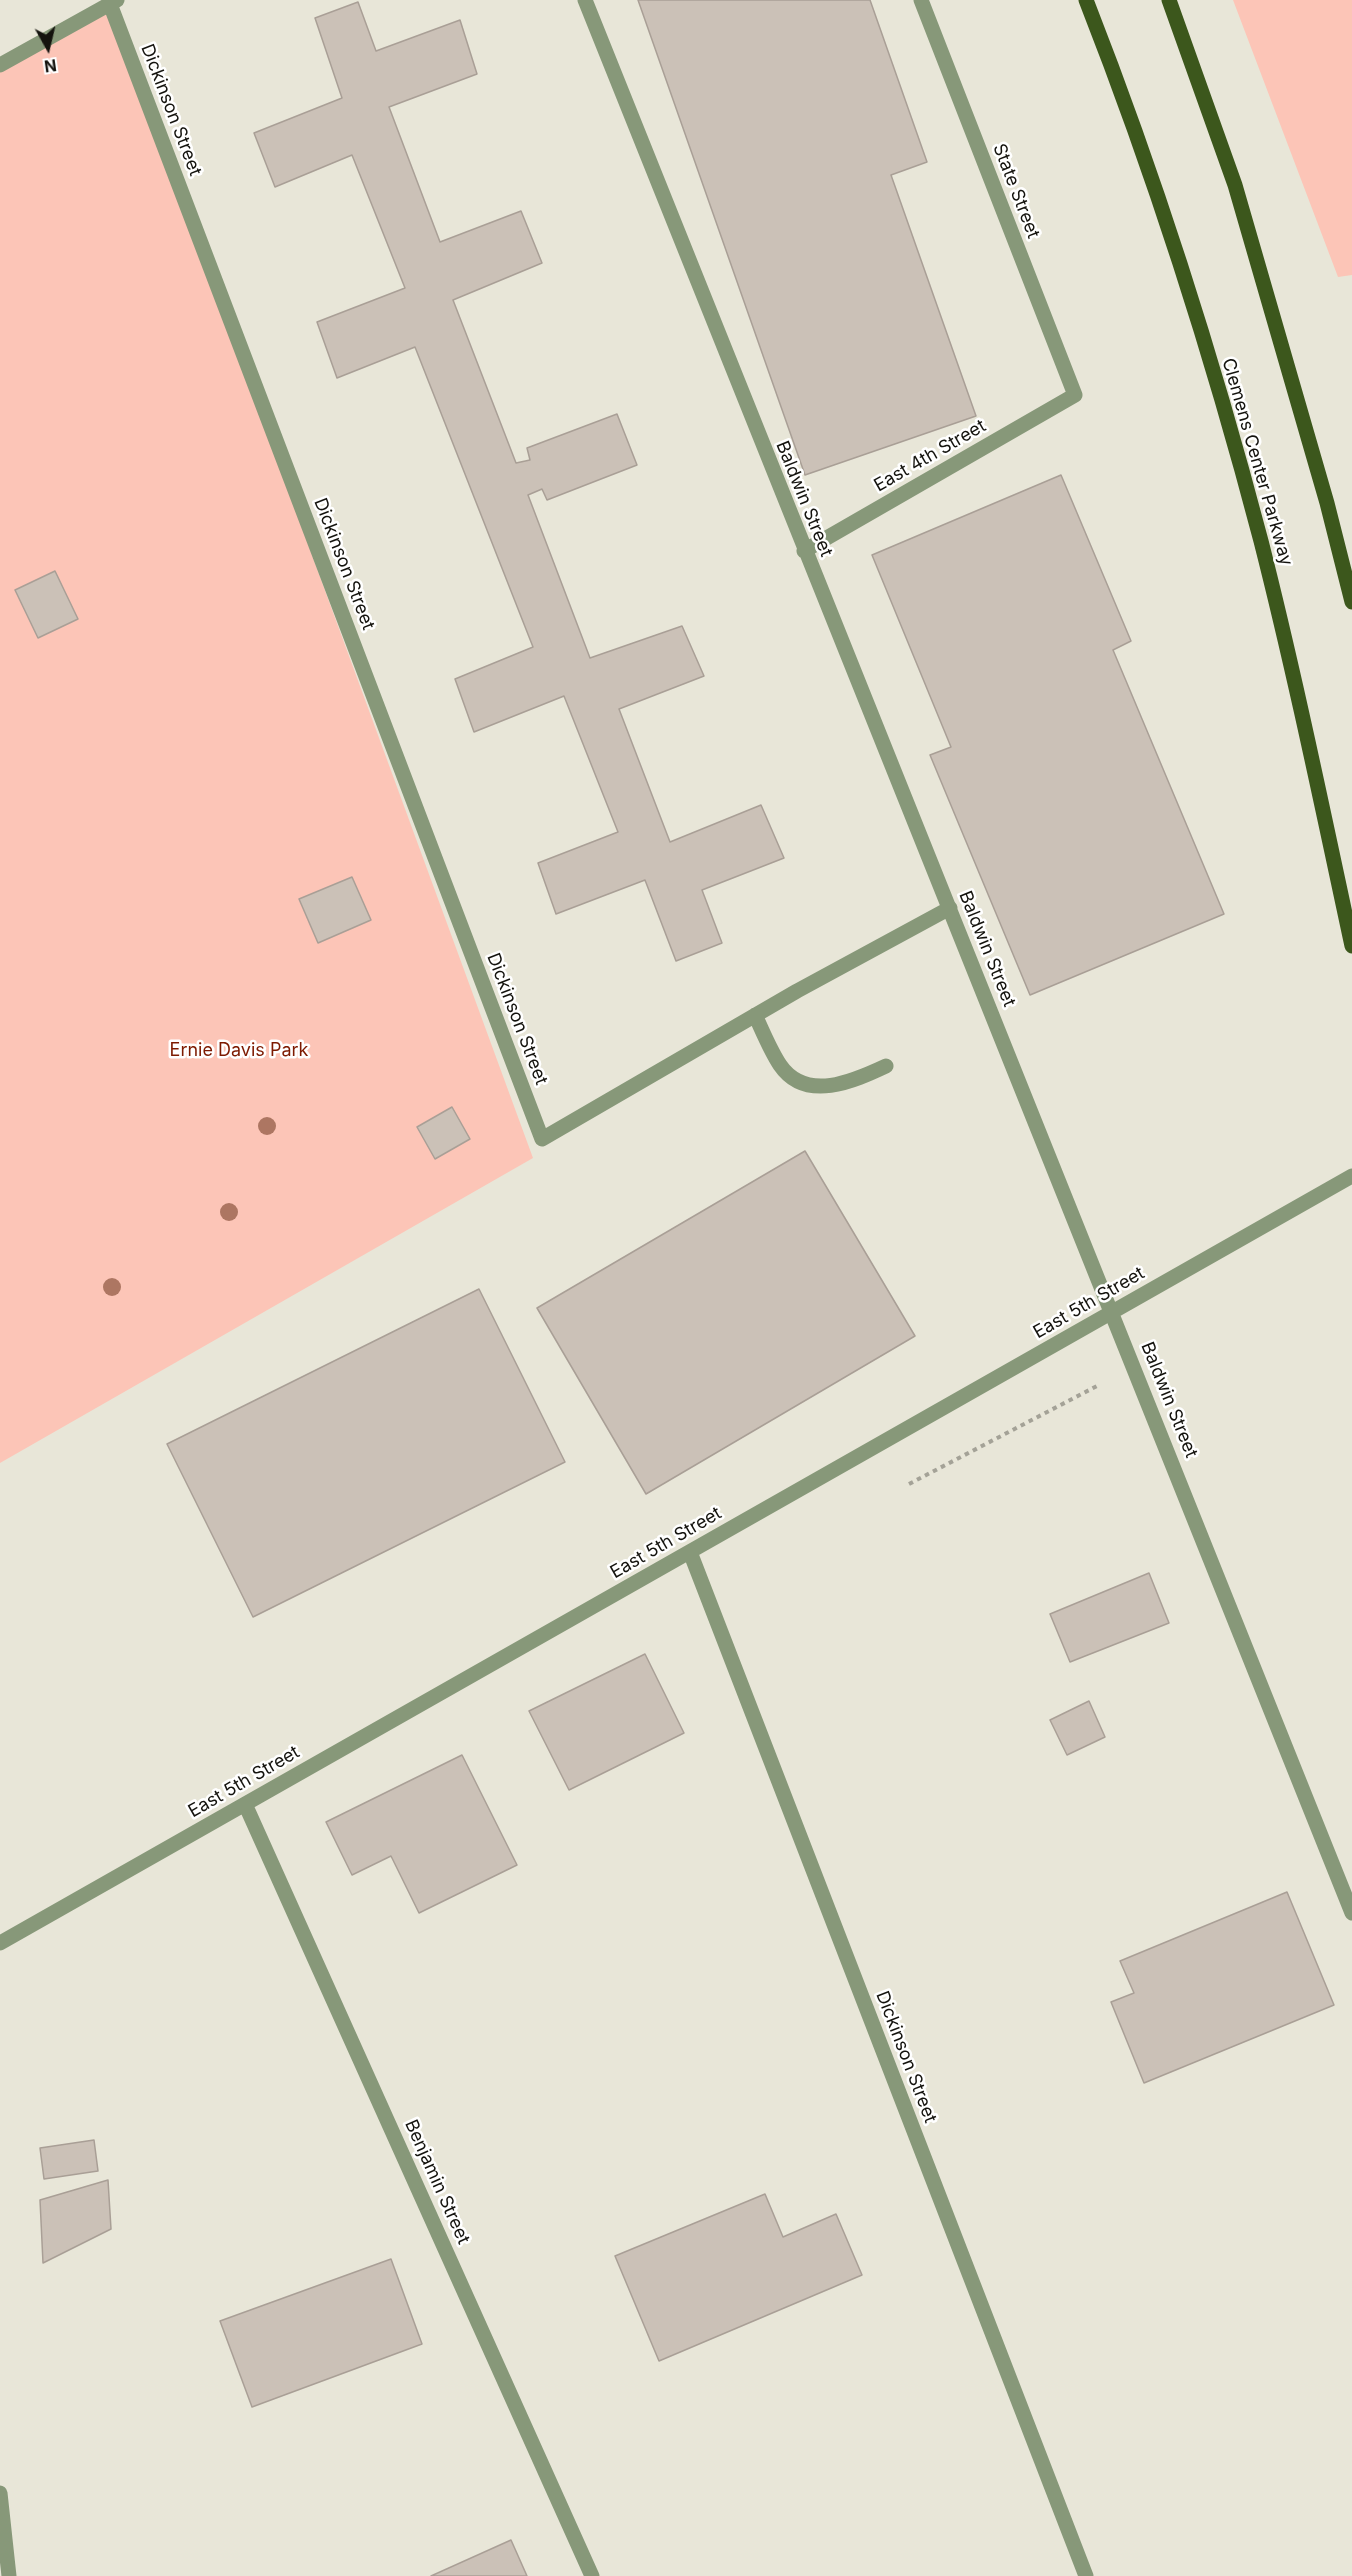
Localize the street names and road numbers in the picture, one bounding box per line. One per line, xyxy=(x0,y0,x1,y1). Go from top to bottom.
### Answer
street label: Dickinson Street xyxy=(136,41,206,179)
street label: State Street xyxy=(988,141,1044,241)
street label: Clemens Center Parkway xyxy=(1217,356,1297,568)
street label: East 4th Street xyxy=(870,415,990,497)
street label: Baldwin Street xyxy=(771,438,837,560)
street label: Dickinson Street xyxy=(309,495,379,633)
street label: Baldwin Street xyxy=(954,888,1020,1010)
street label: Dickinson Street xyxy=(482,950,552,1088)
street label: East 5th Street xyxy=(1030,1262,1148,1344)
street label: Baldwin Street xyxy=(1136,1339,1202,1461)
street label: East 5th Street xyxy=(607,1502,725,1584)
street label: East 5th Street xyxy=(185,1741,303,1823)
street label: Dickinson Street xyxy=(871,1988,941,2126)
street label: Benjamin Street xyxy=(400,2116,474,2248)

